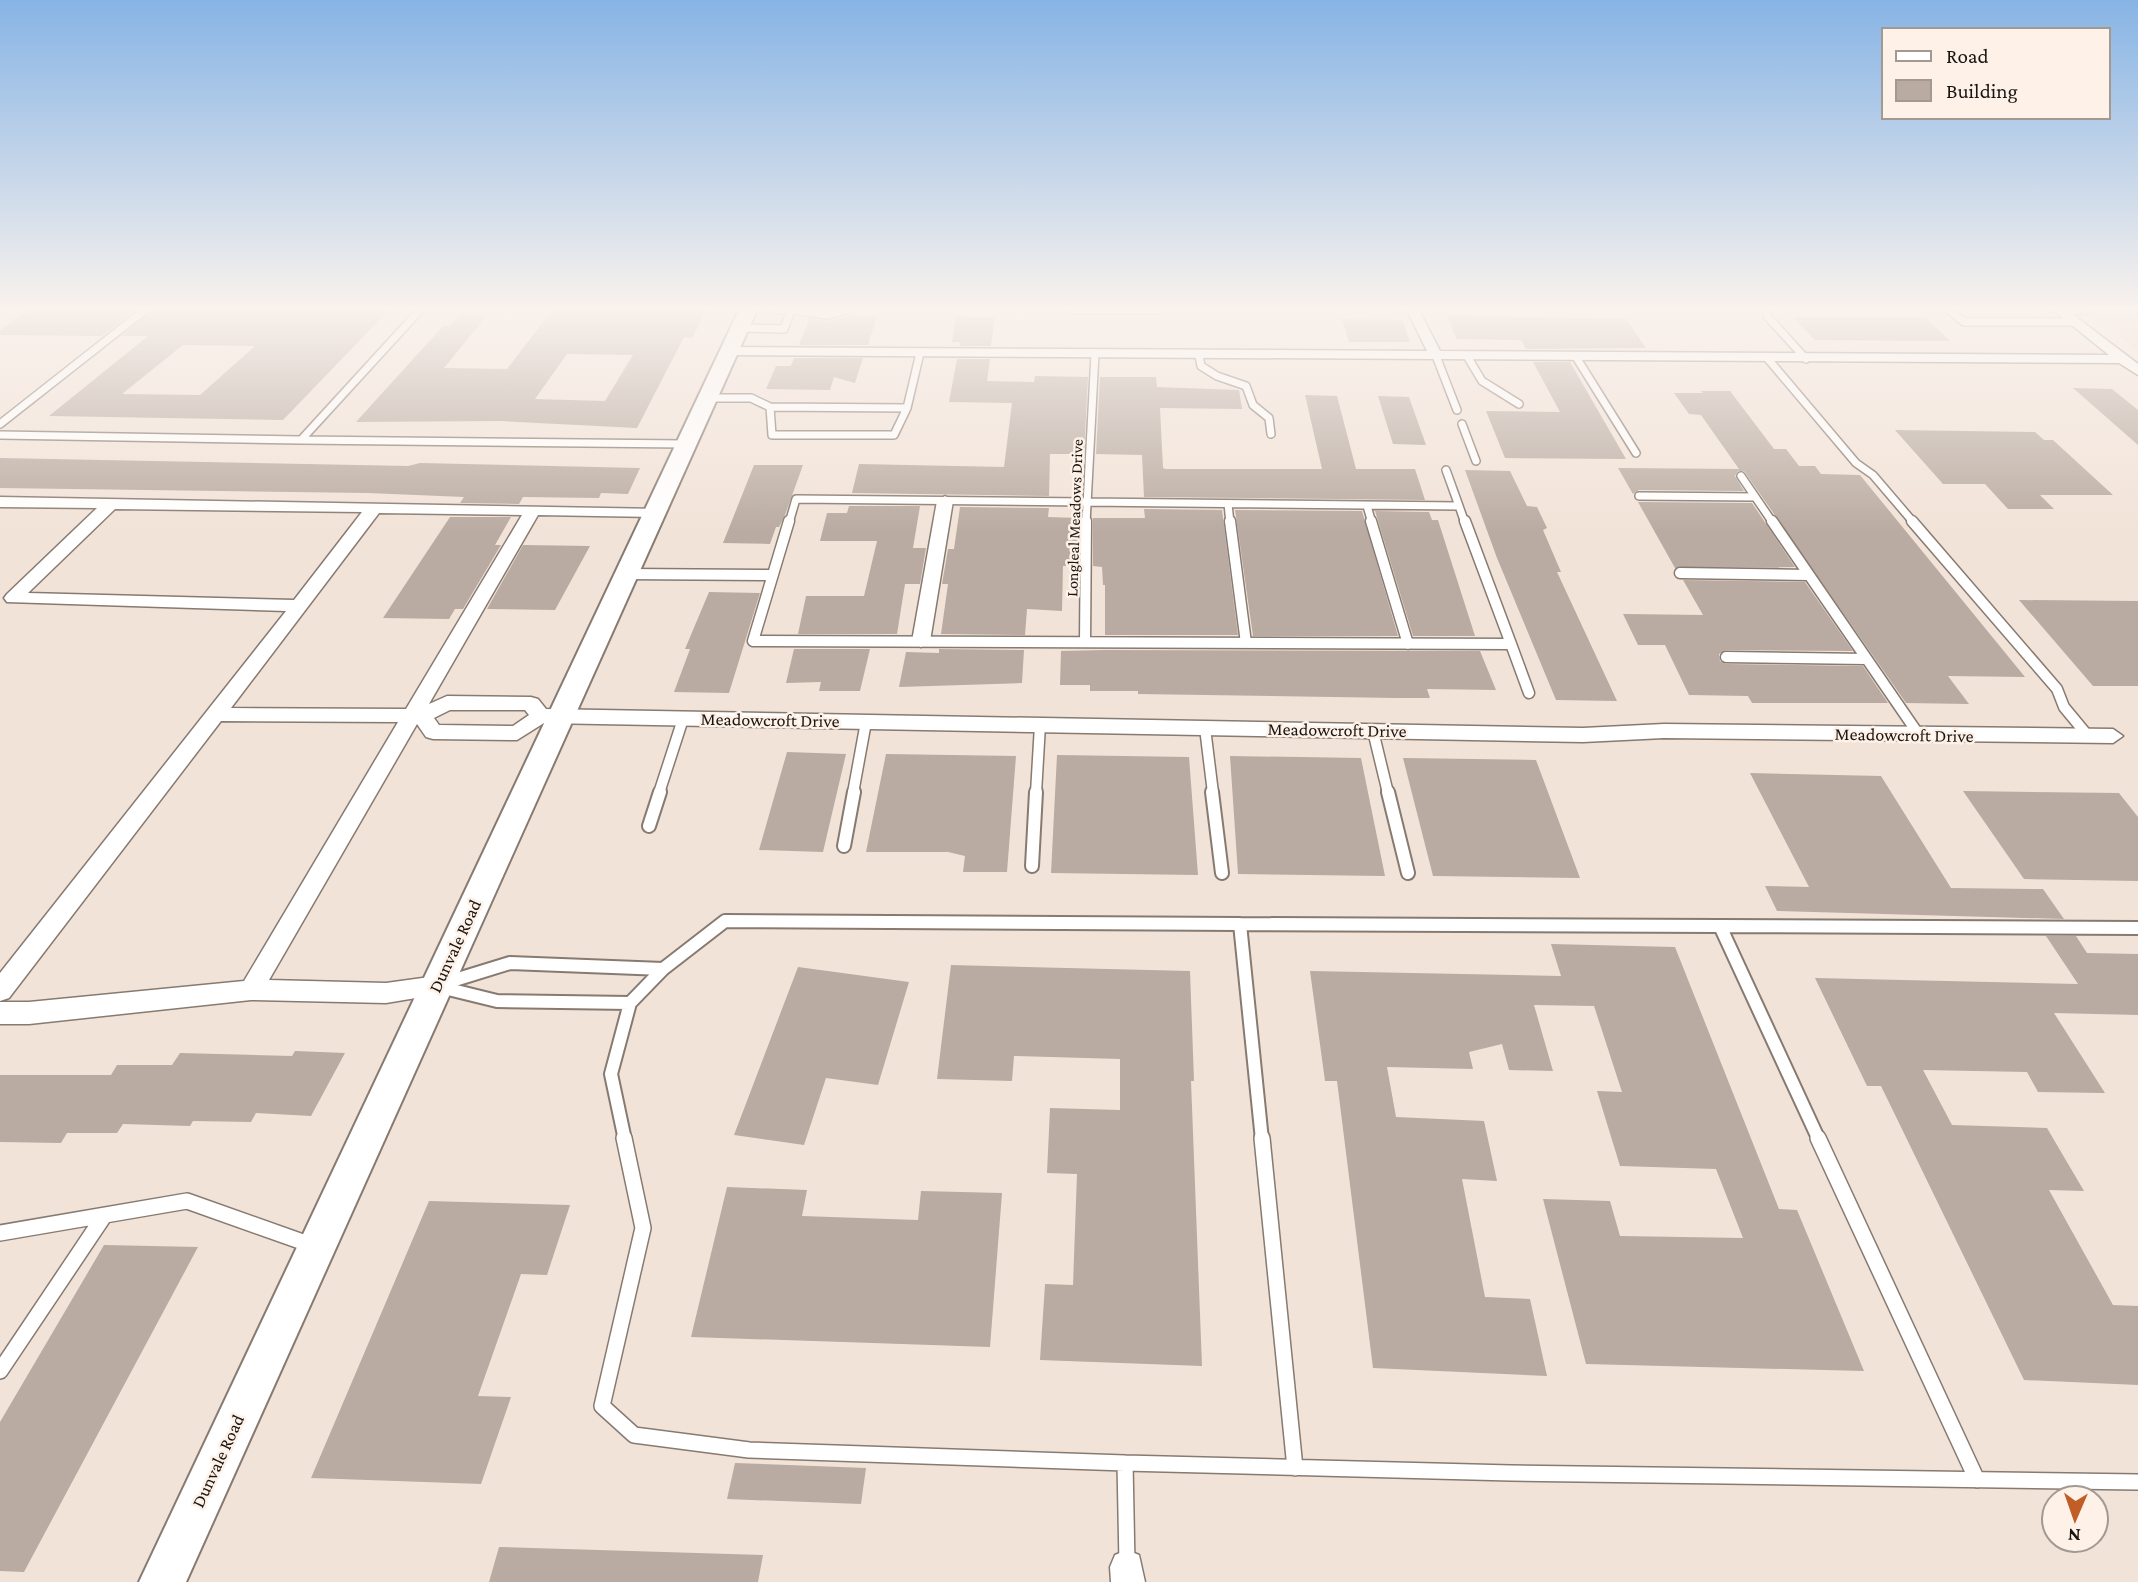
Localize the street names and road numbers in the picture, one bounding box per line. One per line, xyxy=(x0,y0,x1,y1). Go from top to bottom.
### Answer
street label: Longleal Meadows Drive xyxy=(1063,439,1087,597)
street label: Meadowcroft Drive xyxy=(700,709,840,731)
street label: Meadowcroft Drive xyxy=(1267,719,1407,741)
street label: Meadowcroft Drive xyxy=(1834,724,1974,746)
street label: Dunvale Road xyxy=(425,896,485,996)
street label: Dunvale Road xyxy=(188,1411,248,1511)

